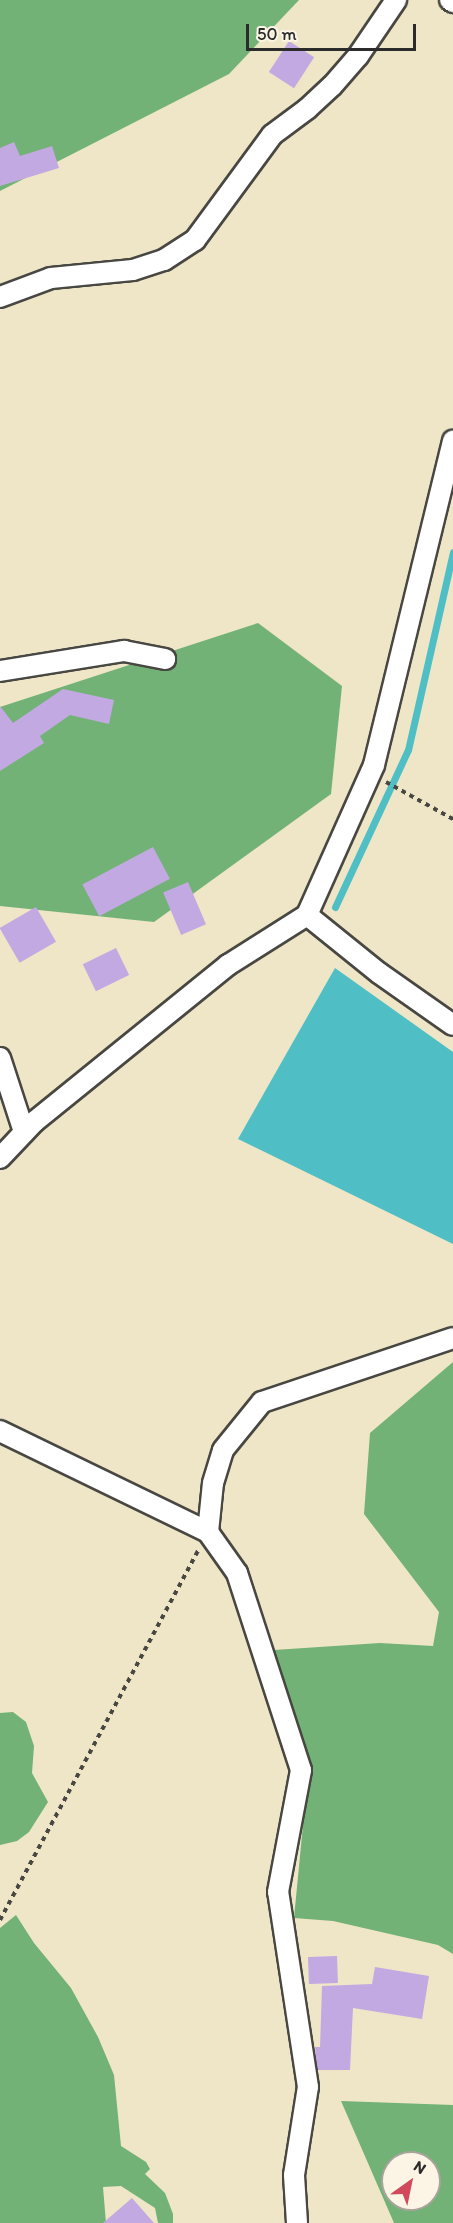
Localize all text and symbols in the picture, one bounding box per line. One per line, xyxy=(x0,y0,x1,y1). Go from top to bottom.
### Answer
scale bar xyxy=(249,12,418,50)
text: 50 m xyxy=(257,23,297,45)
north arrow xyxy=(381,2151,441,2211)
text: N xyxy=(410,2156,430,2178)

